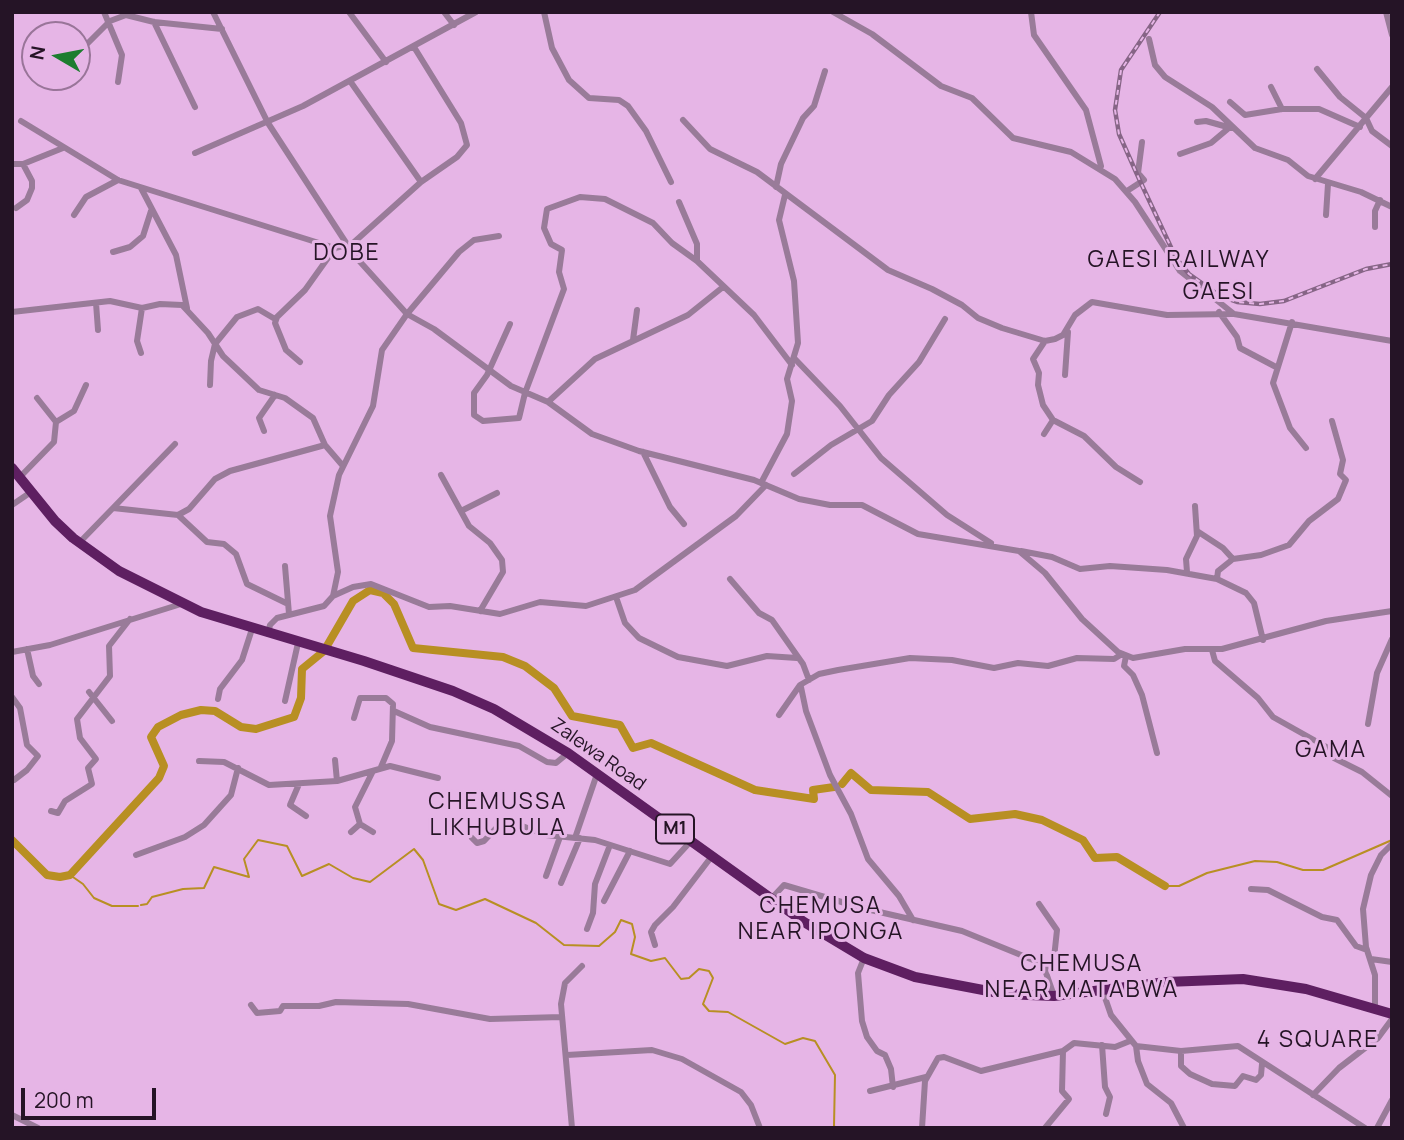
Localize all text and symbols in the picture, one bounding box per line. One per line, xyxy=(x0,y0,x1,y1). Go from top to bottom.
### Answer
north arrow xyxy=(21,21,91,91)
text: N xyxy=(23,44,51,62)
district label: DOBE xyxy=(314,240,380,268)
district label: GAESI RAILWAY xyxy=(1089,247,1269,275)
district label: GAESI xyxy=(1183,279,1255,307)
street label: Zalewa Road xyxy=(546,714,650,796)
district label: GAMA xyxy=(1295,737,1367,765)
district label: CHEMUSSA LIKHUBULA xyxy=(429,789,567,843)
road number: M1 xyxy=(656,814,694,844)
district label: CHEMUSA NEAR IPONGA xyxy=(739,893,903,947)
district label: CHEMUSA NEAR MATABWA xyxy=(986,951,1178,1005)
district label: 4 SQUARE xyxy=(1258,1027,1378,1055)
scale bar xyxy=(24,1074,159,1118)
text: 200 m xyxy=(34,1086,94,1114)

